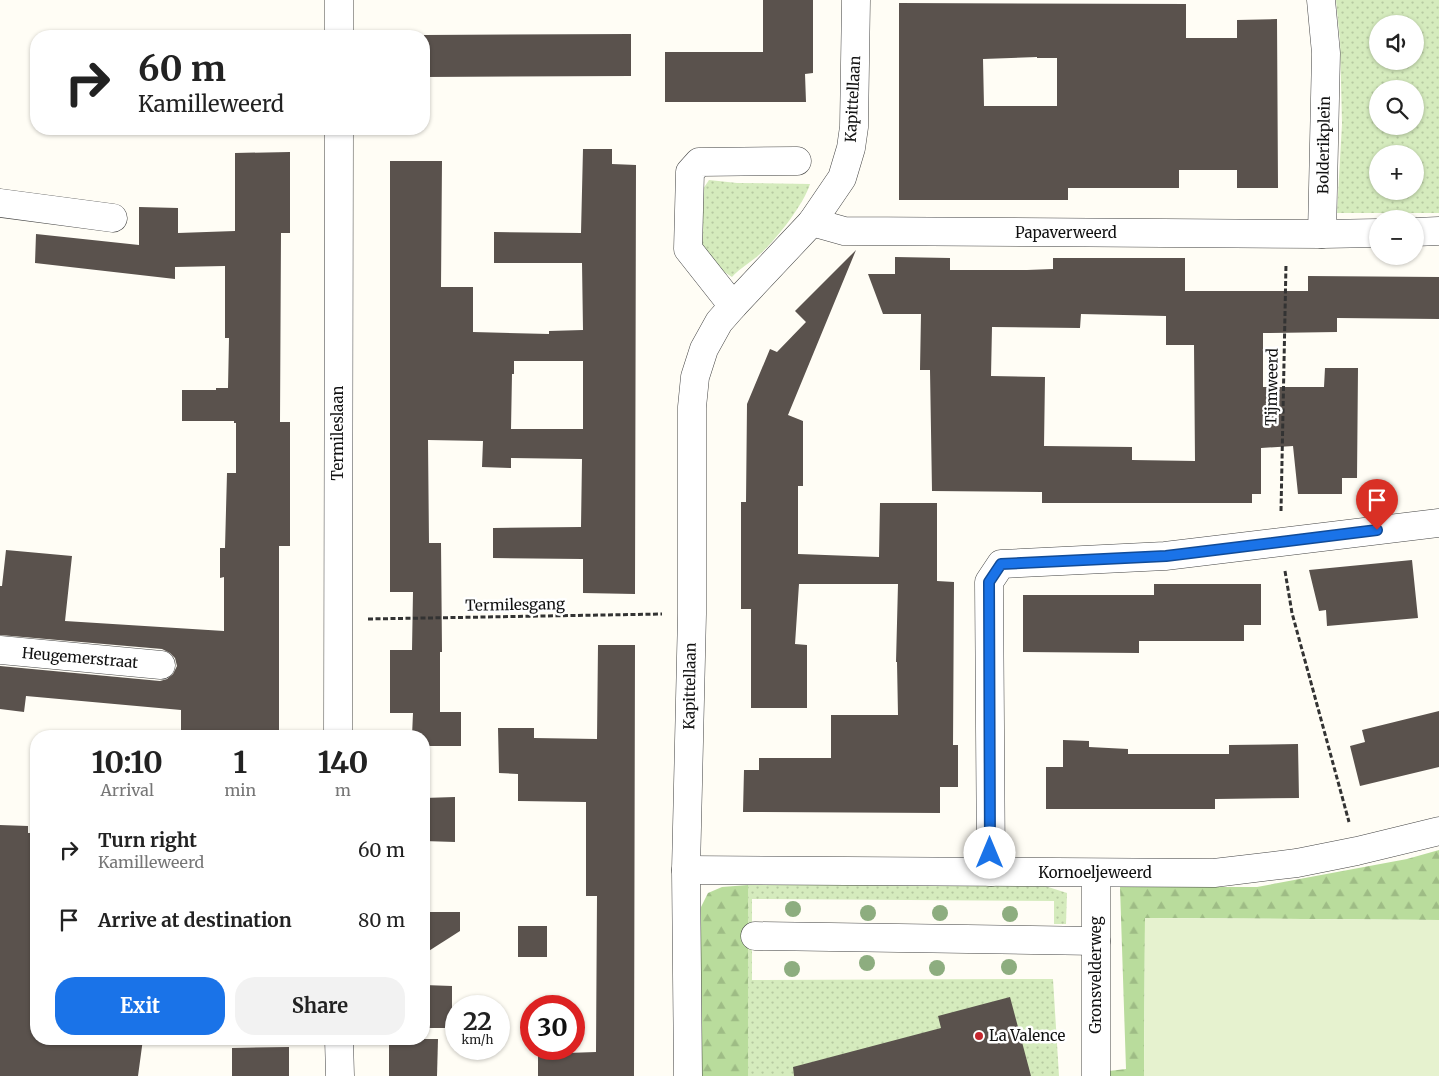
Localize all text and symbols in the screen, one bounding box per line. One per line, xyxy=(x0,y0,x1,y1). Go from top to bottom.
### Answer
map controls xyxy=(1369,15,1424,265)
button: sound xyxy=(1369,15,1424,70)
text: 60 m xyxy=(138,47,226,91)
icon: right xyxy=(55,50,120,115)
street label: Kapittellaan xyxy=(841,55,864,143)
button: search xyxy=(1369,80,1424,135)
text: Kamilleweerd xyxy=(138,90,284,118)
street label: Bolderikplein xyxy=(1313,96,1334,194)
button: + xyxy=(1369,145,1424,200)
button: − xyxy=(1369,210,1424,265)
street label: Papaverweerd xyxy=(1015,223,1117,242)
street label: Tijmweerd xyxy=(1261,348,1282,426)
street label: Termileslaan xyxy=(328,386,347,480)
pin xyxy=(1356,479,1398,530)
icon: arrive xyxy=(1363,486,1391,514)
street label: Termilesgang xyxy=(465,594,565,615)
street label: Kapittellaan xyxy=(679,642,700,730)
street label: Heugemerstraat xyxy=(21,643,139,672)
text: 10:10 xyxy=(92,743,163,781)
text: 1 xyxy=(233,743,247,781)
text: 140 xyxy=(318,743,368,781)
text: Arrival xyxy=(100,780,154,800)
text: min xyxy=(224,780,256,800)
text: m xyxy=(335,780,351,800)
position arrow xyxy=(963,826,1015,878)
text: Turn right xyxy=(98,828,197,852)
icon: right xyxy=(55,836,83,864)
text: 60 m xyxy=(358,838,405,862)
text: Kamilleweerd xyxy=(98,852,204,872)
street label: Kornoeljeweerd xyxy=(1038,863,1152,882)
icon: arrive xyxy=(55,906,83,934)
text: Arrive at destination xyxy=(98,908,292,932)
text: 80 m xyxy=(358,908,405,932)
street label: Gronsvelderweg xyxy=(1086,916,1105,1034)
button: Exit xyxy=(55,977,225,1035)
button: Share xyxy=(235,977,405,1035)
speed limit sign: 30 xyxy=(520,995,585,1060)
text: 22 xyxy=(463,1005,492,1037)
place label: La Valence xyxy=(989,1026,1066,1045)
marker: La Valence xyxy=(973,1030,985,1042)
text: km/h xyxy=(462,1032,493,1047)

